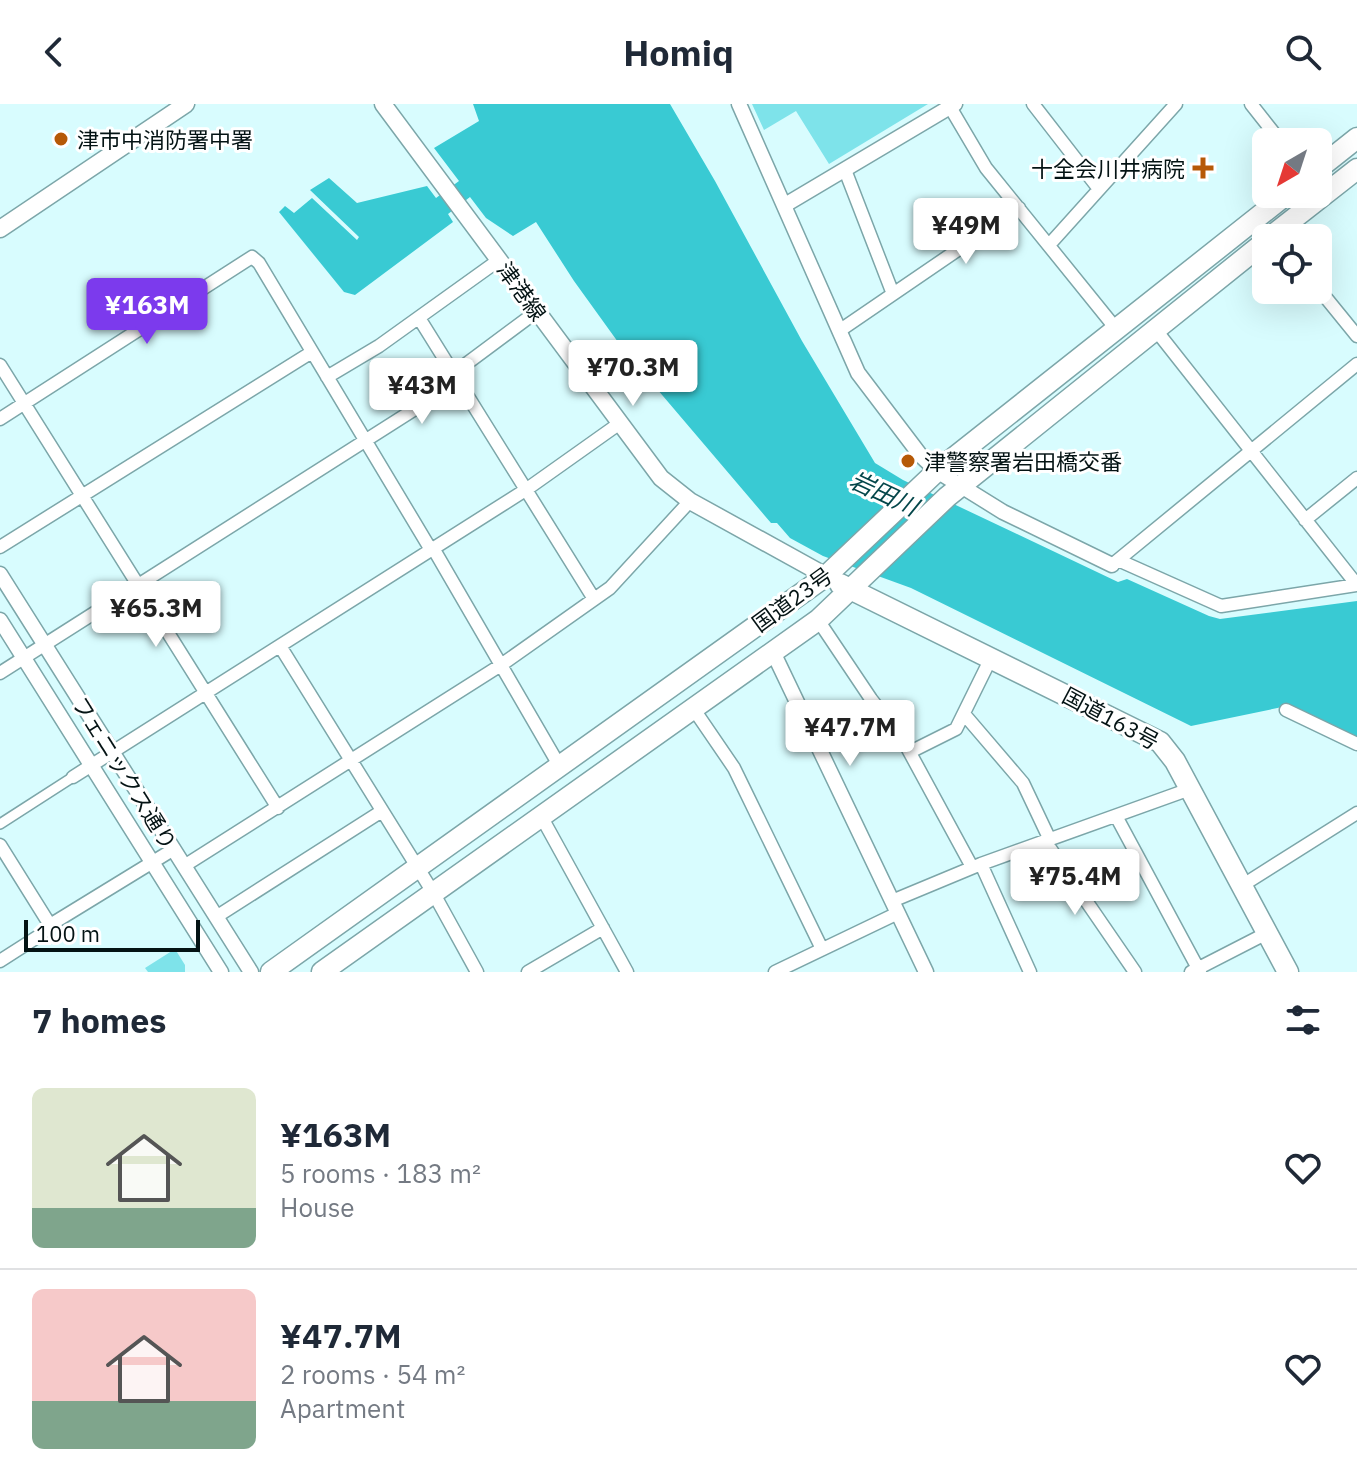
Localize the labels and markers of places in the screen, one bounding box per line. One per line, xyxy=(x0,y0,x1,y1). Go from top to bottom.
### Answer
place label: 津市中消防署中署 xyxy=(77,125,253,154)
marker: 津市中消防署中署 xyxy=(52,130,70,148)
place label: 十全会川井病院 xyxy=(1031,154,1185,183)
marker: 十全会川井病院 xyxy=(1192,157,1214,179)
pin: ¥49M xyxy=(919,198,1013,266)
pin: ¥163M xyxy=(91,278,203,346)
pin: ¥70.3M xyxy=(568,340,698,408)
pin: ¥43M xyxy=(375,358,469,426)
place label: 津警察署岩田橋交番 xyxy=(924,447,1122,476)
marker: 津警察署岩田橋交番 xyxy=(899,452,917,470)
pin: ¥65.3M xyxy=(91,581,221,649)
pin: ¥47.7M xyxy=(785,700,915,768)
pin: ¥75.4M xyxy=(1010,849,1140,917)

